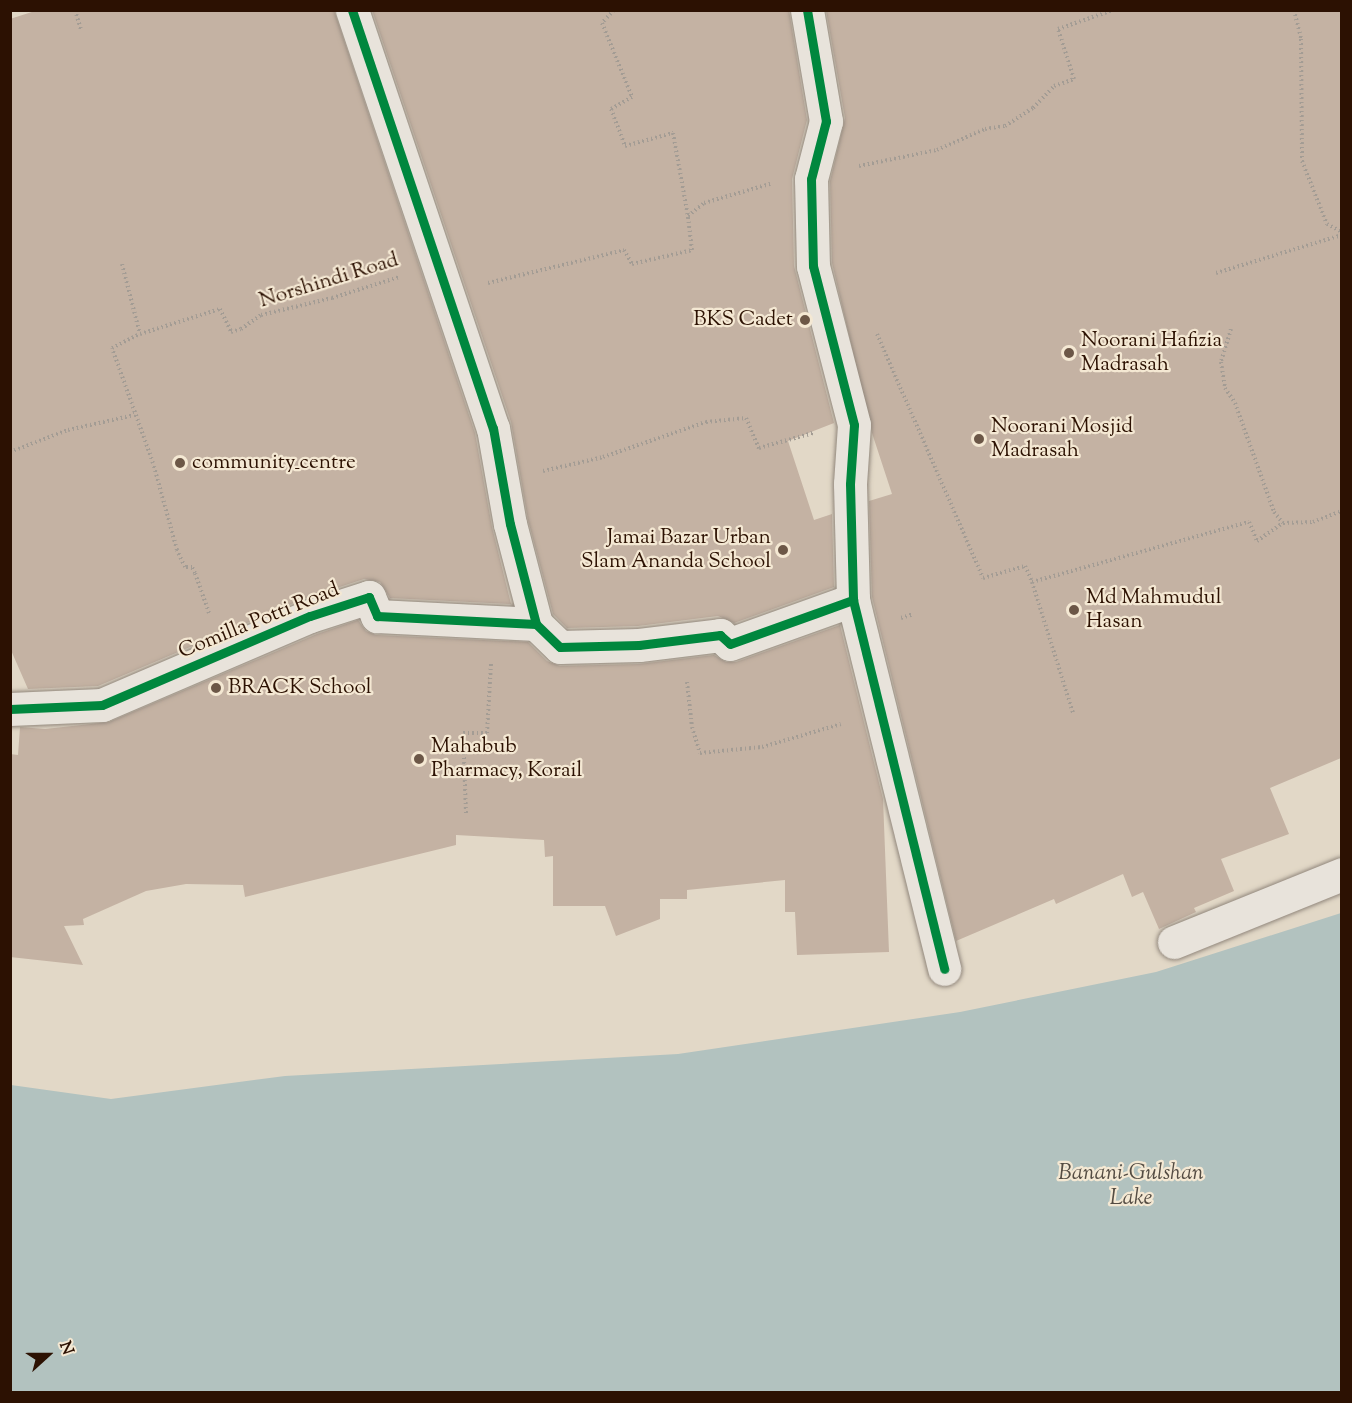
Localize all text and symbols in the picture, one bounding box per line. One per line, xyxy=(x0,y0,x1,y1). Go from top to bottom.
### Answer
street label: Norshindi Road xyxy=(256,248,402,314)
place label: BKS Cadet xyxy=(693,307,793,333)
marker: BKS Cadet xyxy=(798,313,812,327)
place label: Noorani Hafizia Madrasah xyxy=(1081,328,1222,378)
marker: Noorani Hafizia Madrasah xyxy=(1062,346,1076,360)
place label: Noorani Mosjid Madrasah xyxy=(991,414,1133,464)
marker: Noorani Mosjid Madrasah xyxy=(972,432,986,446)
place label: community_centre xyxy=(192,450,356,476)
marker: community_centre xyxy=(173,456,187,470)
place label: Jamai Bazar Urban Slam Ananda School xyxy=(581,525,771,575)
marker: Jamai Bazar Urban Slam Ananda School xyxy=(776,543,790,557)
street label: Comilla Potti Road xyxy=(175,577,343,665)
place label: Md Mahmudul Hasan xyxy=(1086,585,1221,635)
marker: Md Mahmudul Hasan xyxy=(1067,603,1081,617)
place label: BRACK School xyxy=(228,675,372,701)
marker: BRACK School xyxy=(209,681,223,695)
place label: Mahabub Pharmacy, Korail xyxy=(431,734,582,784)
marker: Mahabub Pharmacy, Korail xyxy=(412,752,426,766)
water label: Banani-Gulshan Lake xyxy=(1058,1161,1204,1212)
north arrow xyxy=(18,1325,78,1385)
text: N xyxy=(52,1338,78,1358)

